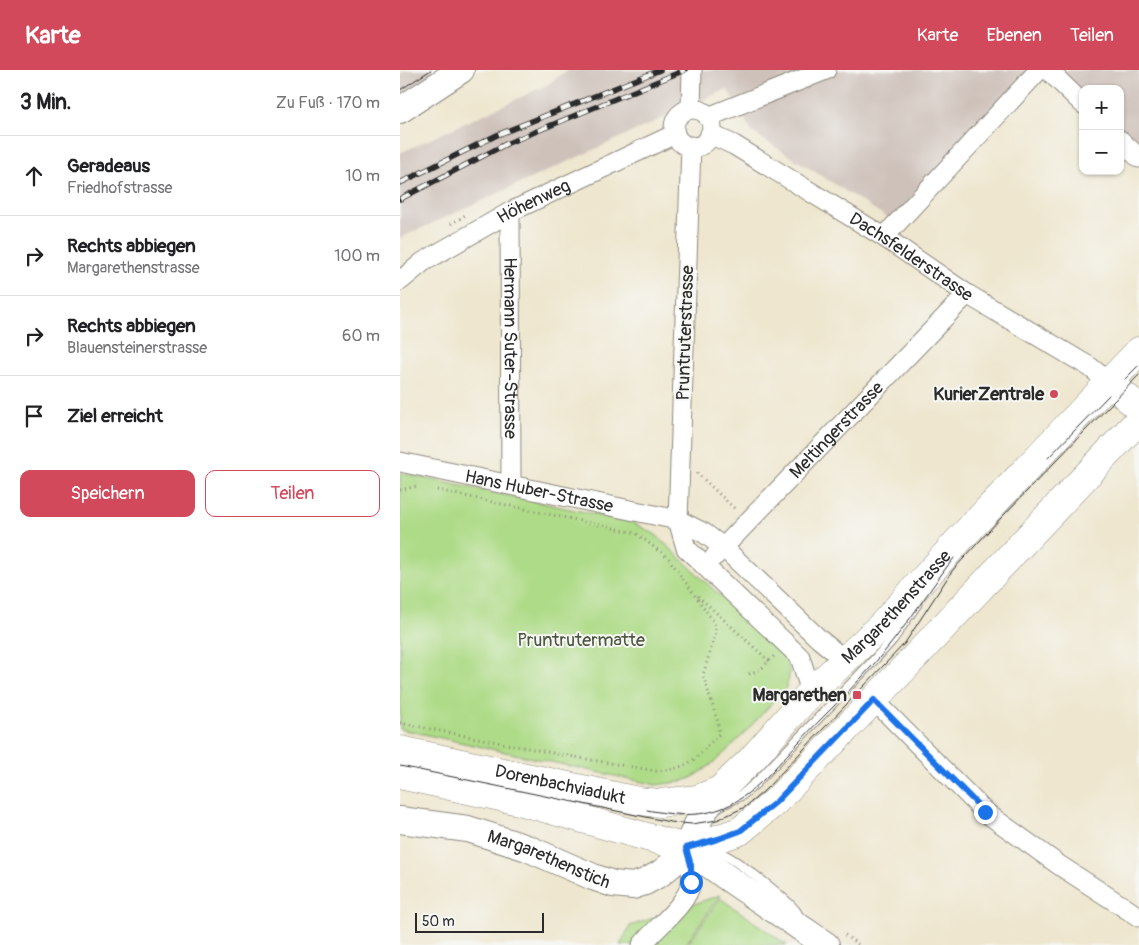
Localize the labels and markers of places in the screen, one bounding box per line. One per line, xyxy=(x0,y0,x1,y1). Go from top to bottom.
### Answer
place label: KurierZentrale xyxy=(933,383,1045,406)
marker: KurierZentrale xyxy=(1048,388,1060,400)
place label: Margarethen xyxy=(752,684,847,707)
marker: Margarethen xyxy=(851,689,863,701)

